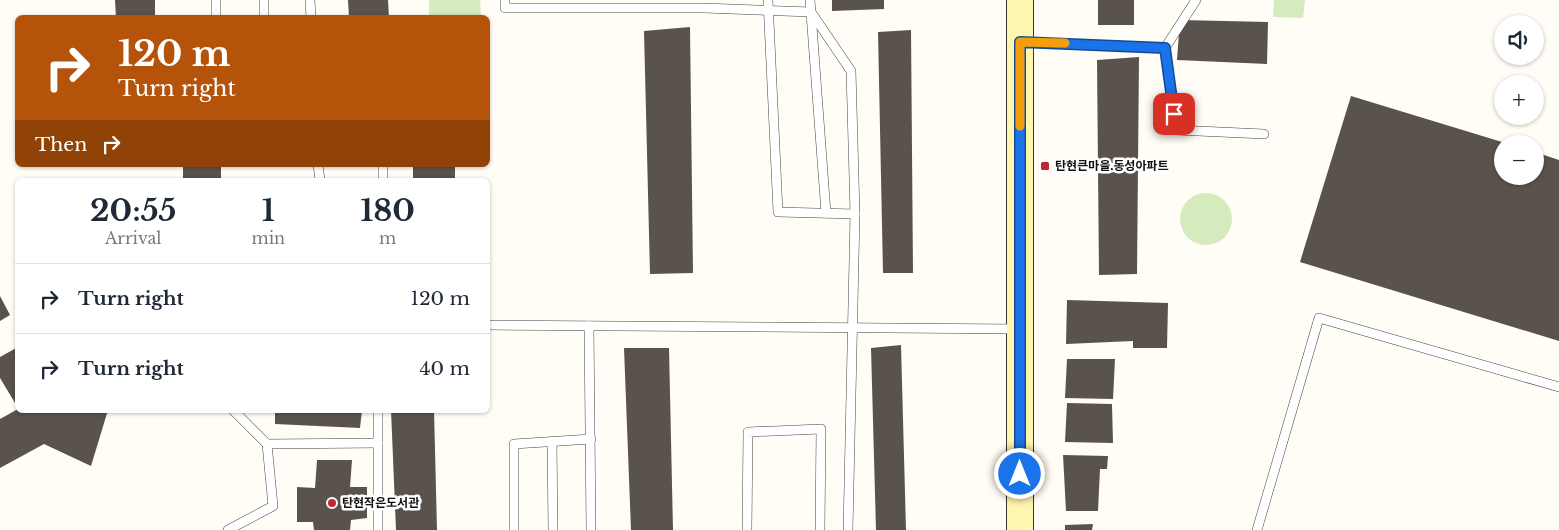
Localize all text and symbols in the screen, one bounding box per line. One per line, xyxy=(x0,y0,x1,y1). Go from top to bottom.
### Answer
map controls xyxy=(1494,15,1544,185)
button: sound xyxy=(1494,15,1544,65)
text: 120 m xyxy=(118,32,231,75)
icon: right xyxy=(35,35,100,100)
text: Turn right xyxy=(118,75,236,102)
button: + xyxy=(1494,75,1544,125)
pin xyxy=(1153,93,1195,135)
icon: arrive xyxy=(1160,100,1188,128)
icon: right xyxy=(97,130,125,158)
text: Then xyxy=(35,133,87,156)
button: − xyxy=(1494,135,1544,185)
place label: 탄현큰마을.동성아파트 xyxy=(1055,158,1169,173)
marker: 탄현큰마을.동성아파트 xyxy=(1039,160,1051,172)
text: 20:55 xyxy=(90,192,176,229)
text: 1 xyxy=(262,192,275,229)
text: 180 xyxy=(360,192,415,229)
text: Arrival xyxy=(105,228,162,248)
text: min xyxy=(251,228,285,248)
text: m xyxy=(379,228,396,248)
icon: right xyxy=(35,285,63,313)
text: Turn right xyxy=(78,287,184,310)
text: 120 m xyxy=(410,287,470,310)
icon: right xyxy=(35,355,63,383)
text: Turn right xyxy=(78,357,184,380)
text: 40 m xyxy=(419,357,470,380)
position arrow xyxy=(993,447,1045,499)
place label: 탄현작은도서관 xyxy=(342,495,419,510)
marker: 탄현작은도서관 xyxy=(326,497,338,509)

